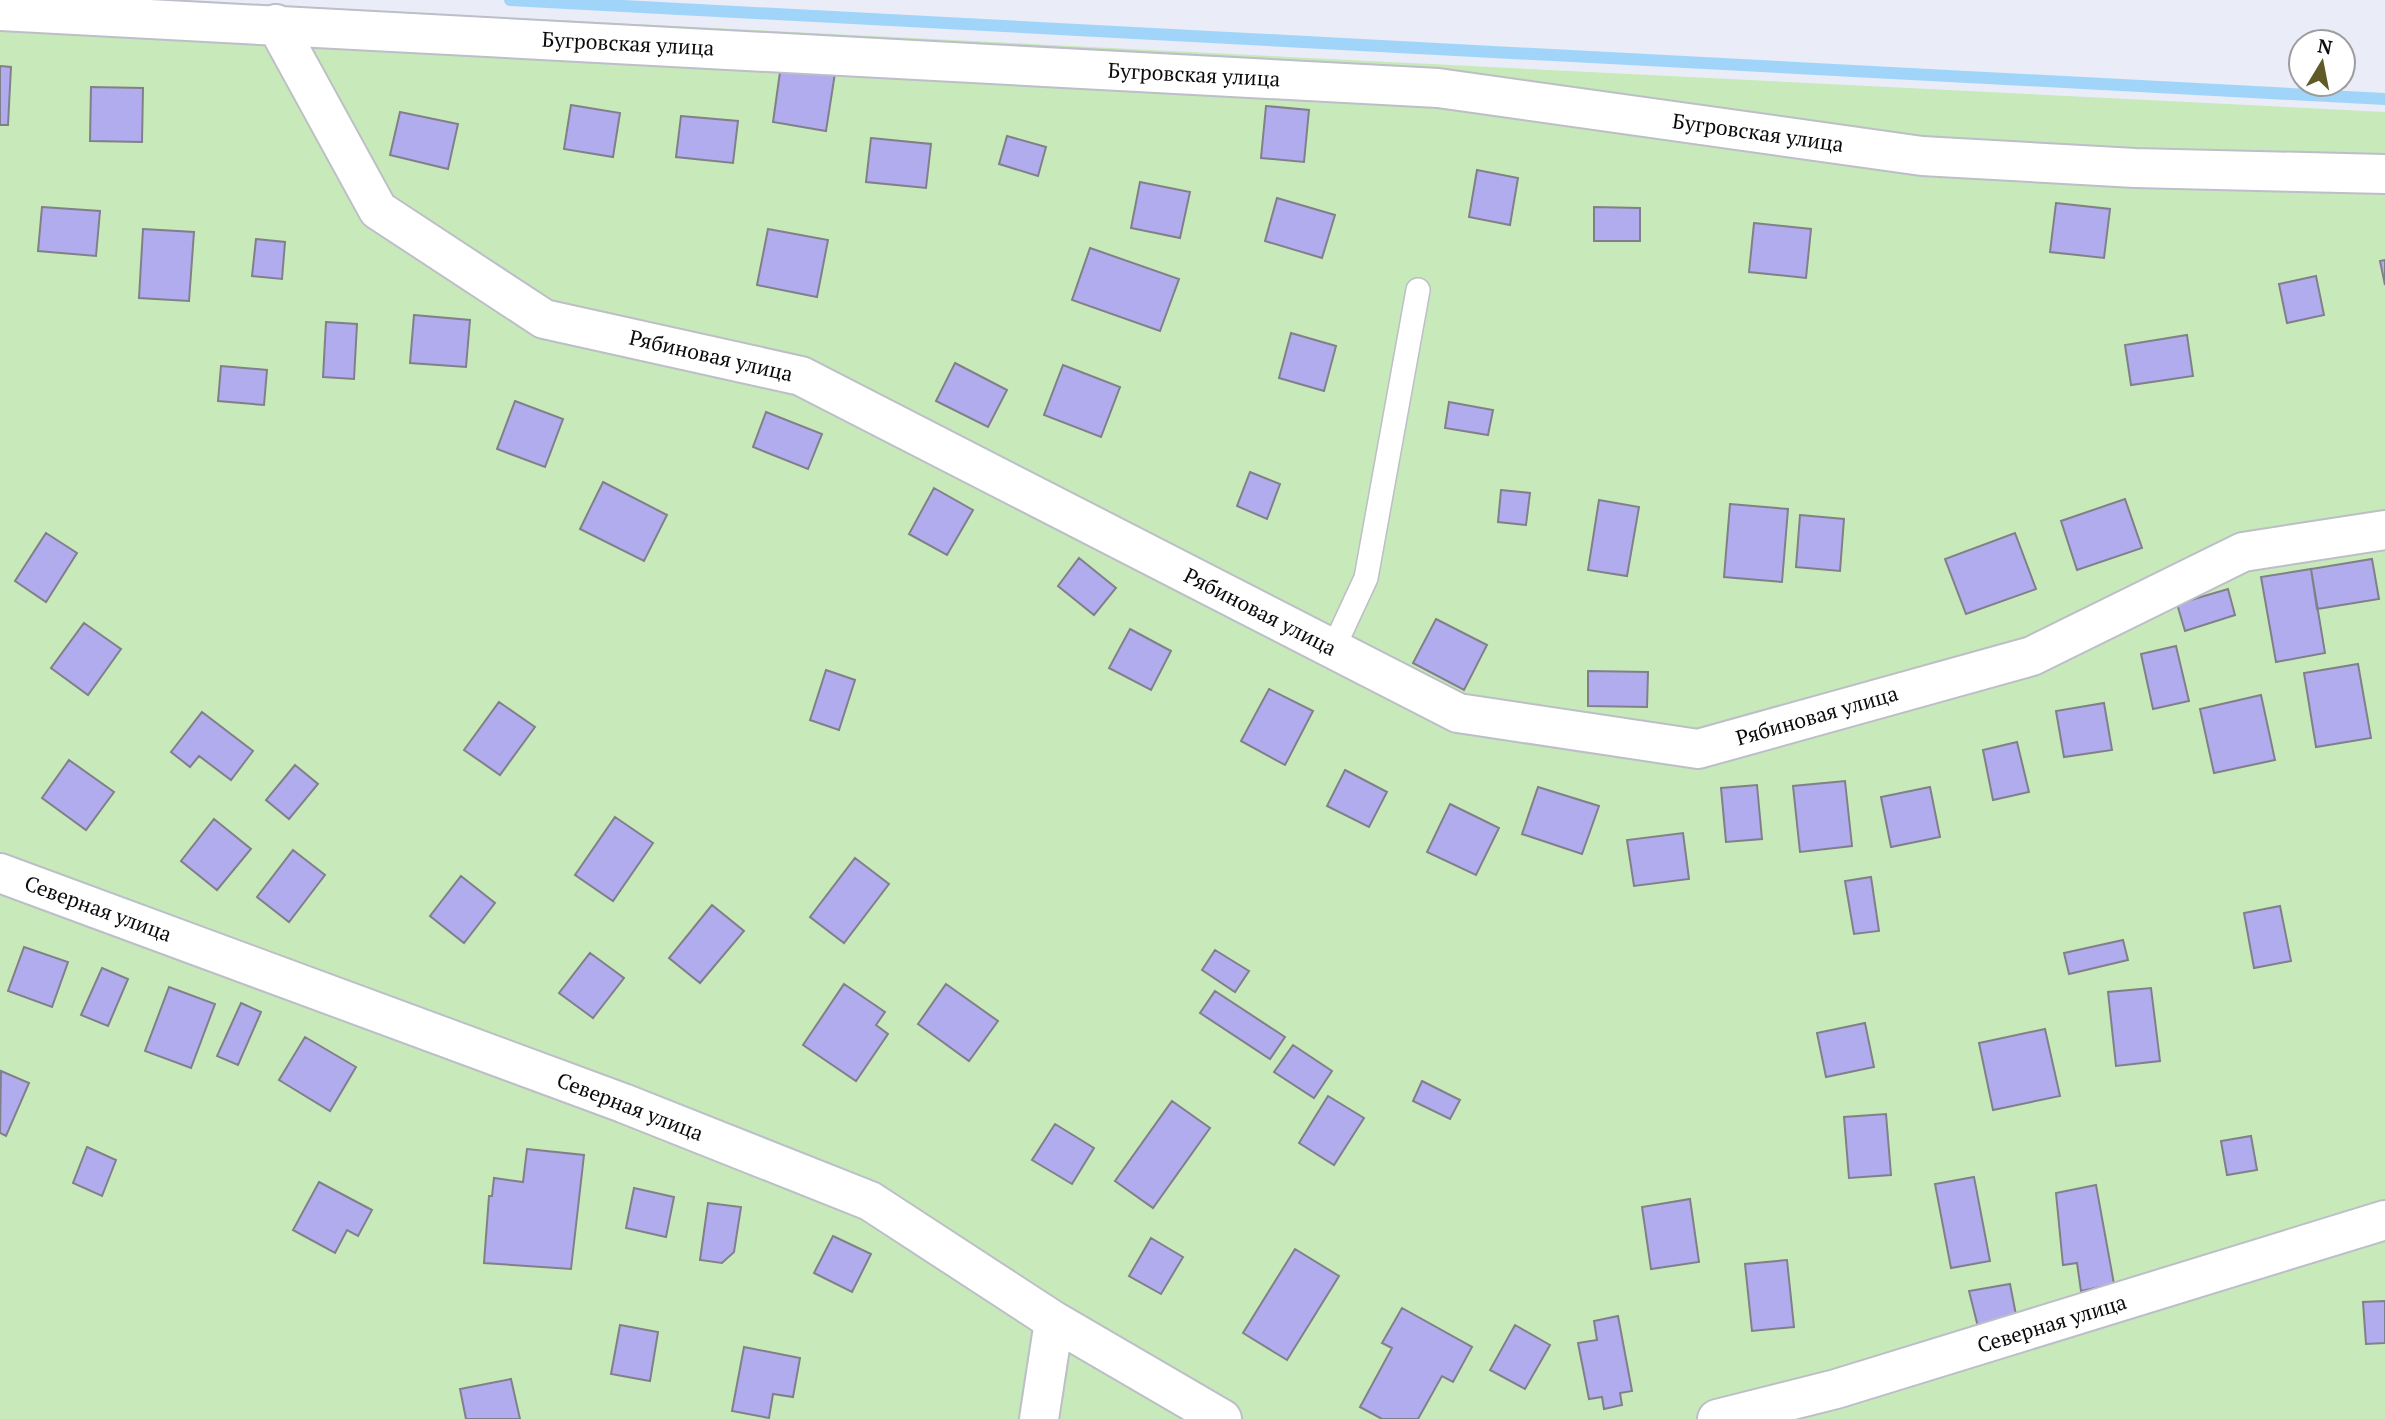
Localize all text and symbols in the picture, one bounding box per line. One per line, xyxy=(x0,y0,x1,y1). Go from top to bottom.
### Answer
street label: Бугровская улица xyxy=(541,25,715,62)
north arrow xyxy=(2287,28,2357,98)
text: N xyxy=(2316,32,2335,59)
street label: Бугровская улица xyxy=(1107,56,1281,93)
street label: Бугровская улица xyxy=(1671,106,1846,158)
street label: Рябиновая улица xyxy=(627,323,796,388)
street label: Рябиновая улица xyxy=(1180,561,1342,662)
street label: Рябиновая улица xyxy=(1732,678,1901,752)
street label: Северная улица xyxy=(21,868,176,948)
street label: Северная улица xyxy=(553,1065,708,1147)
street label: Северная улица xyxy=(1974,1287,2130,1359)

